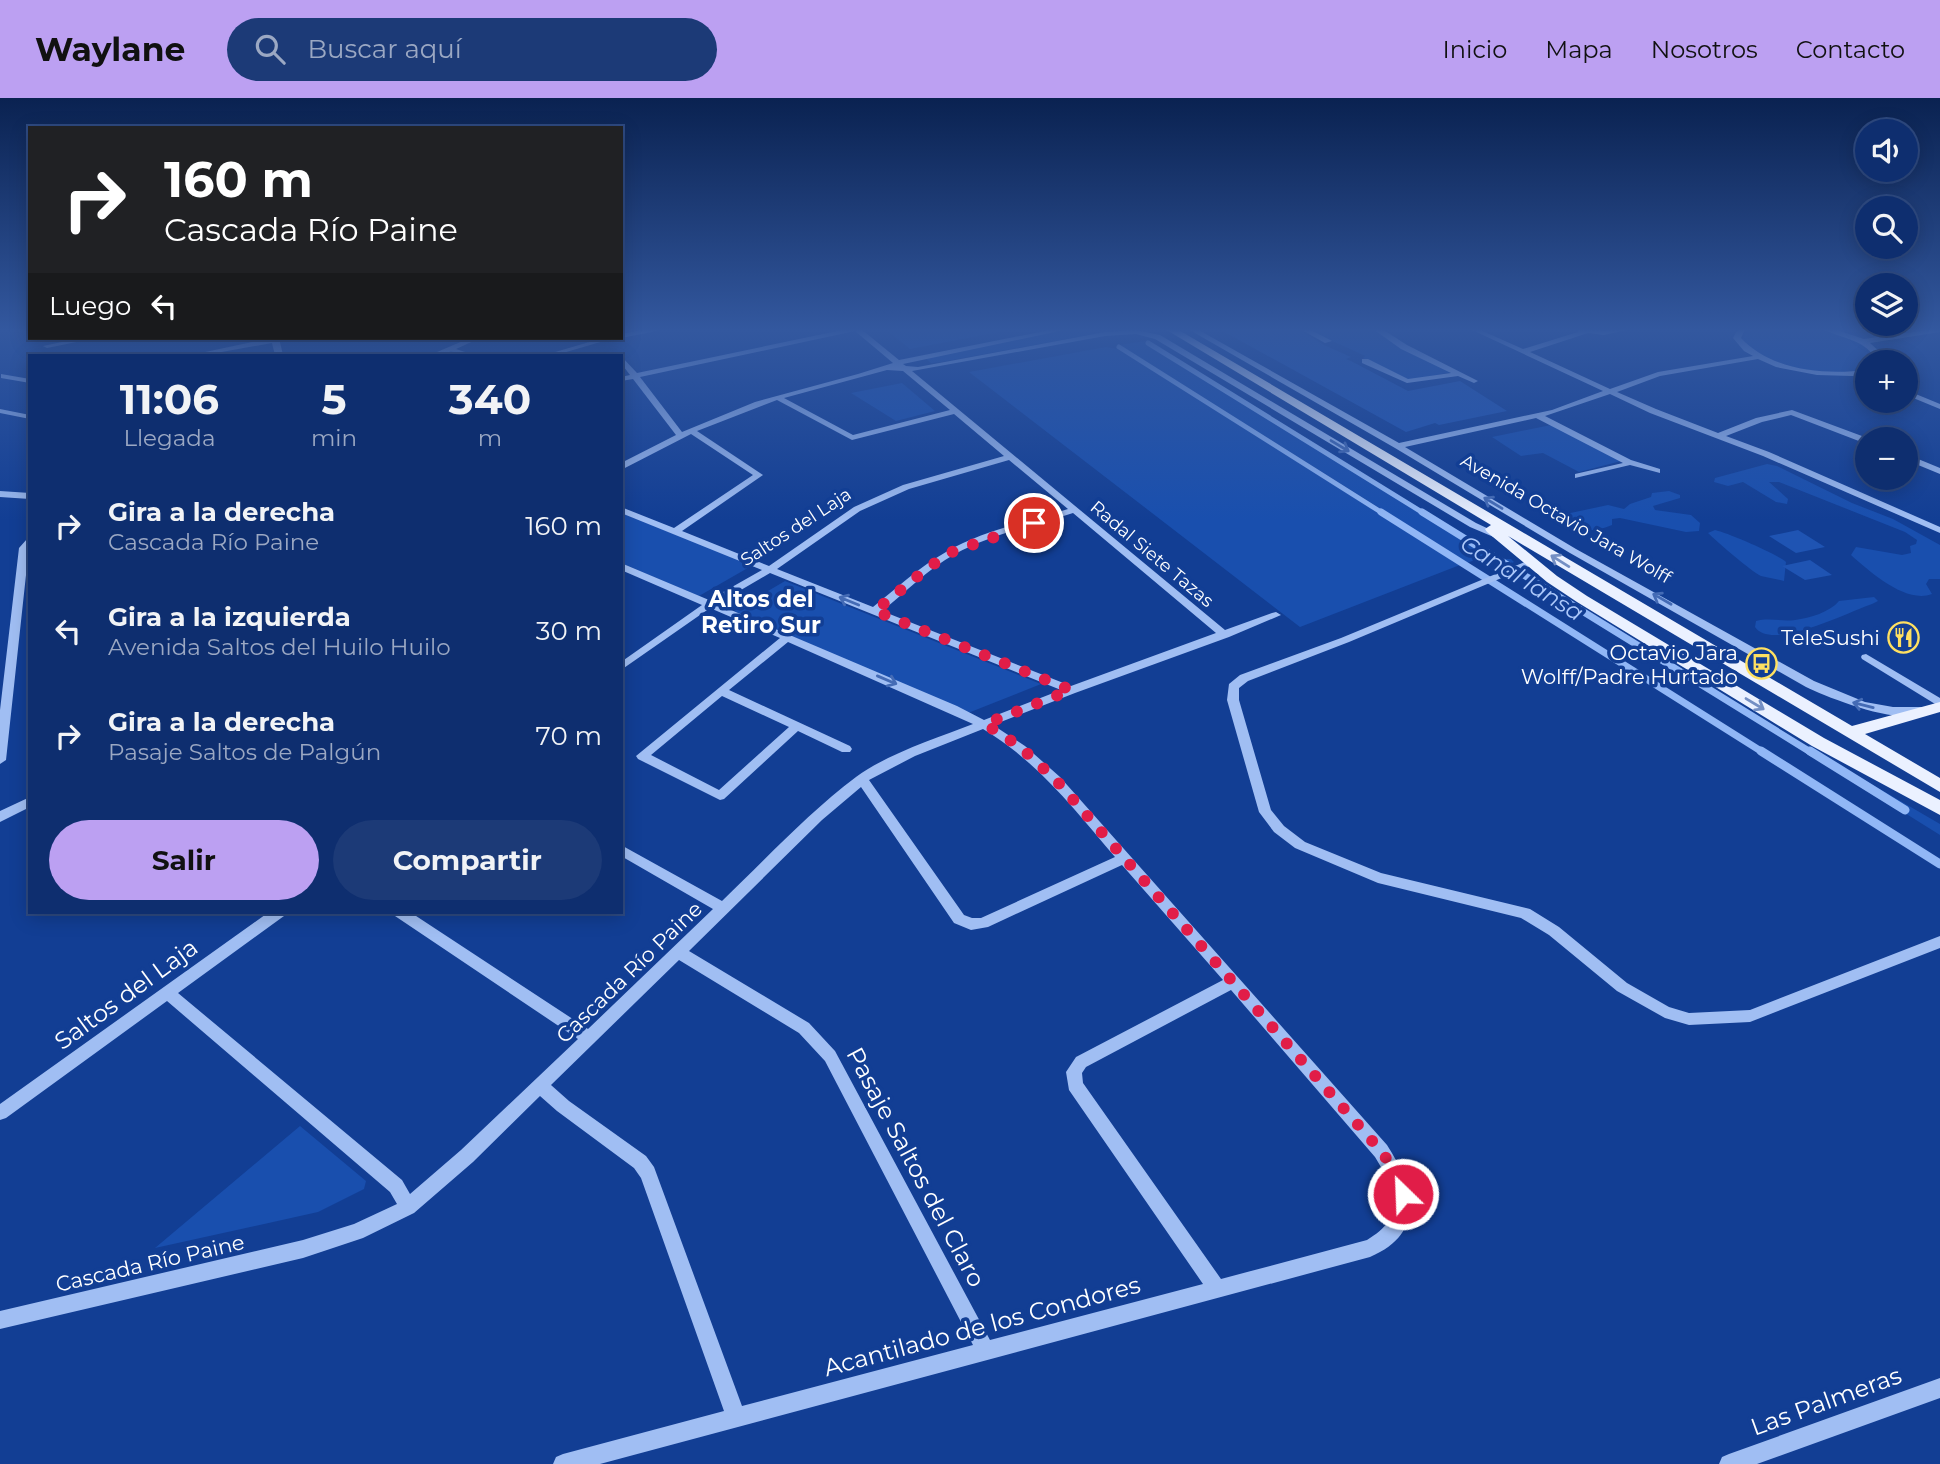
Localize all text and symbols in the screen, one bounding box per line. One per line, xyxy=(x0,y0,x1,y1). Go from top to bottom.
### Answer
search box xyxy=(227,18,717,81)
text: Waylane xyxy=(35,29,185,69)
icon: search xyxy=(251,30,289,68)
text: Buscar aquí xyxy=(307,33,462,65)
text: Inicio xyxy=(1442,35,1507,64)
text: Mapa xyxy=(1545,35,1613,64)
text: Nosotros xyxy=(1651,35,1758,64)
text: Contacto xyxy=(1796,35,1905,64)
map controls xyxy=(1855,119,1918,490)
button: sound xyxy=(1855,119,1918,182)
text: 160 m xyxy=(164,150,313,209)
icon: right xyxy=(49,154,140,245)
button: search xyxy=(1855,196,1918,259)
text: Cascada Río Paine xyxy=(164,210,458,249)
button: layers xyxy=(1855,273,1918,336)
icon: left xyxy=(145,287,183,325)
text: Luego xyxy=(49,290,131,322)
button: + xyxy=(1855,350,1918,413)
text: 11:06 xyxy=(120,373,219,425)
text: 5 xyxy=(321,373,346,425)
text: 340 xyxy=(449,373,531,425)
text: Llegada xyxy=(123,424,216,452)
text: min xyxy=(311,424,357,452)
text: m xyxy=(478,424,502,452)
button: − xyxy=(1855,427,1918,490)
one-way arrow xyxy=(1329,439,1349,453)
street label: Avenida Octavio Jara Wolff xyxy=(1457,450,1676,589)
street label: Saltos del Laja xyxy=(737,483,855,571)
pin xyxy=(1004,493,1064,553)
text: Gira a la derecha xyxy=(108,496,335,528)
street label: Radal Siete Tazas xyxy=(1086,496,1218,612)
one-way arrow xyxy=(1484,496,1504,510)
icon: arrive xyxy=(1015,504,1053,542)
icon: right xyxy=(49,507,87,545)
text: 160 m xyxy=(525,510,602,542)
text: Cascada Río Paine xyxy=(108,528,319,556)
water label: Canal Iansa xyxy=(1455,529,1589,627)
one-way arrow xyxy=(1551,553,1570,568)
district label: Altos del Retiro Sur xyxy=(701,585,821,639)
one-way arrow xyxy=(1652,592,1673,605)
one-way arrow xyxy=(838,593,860,606)
text: Gira a la izquierda xyxy=(108,601,351,633)
icon: left xyxy=(49,612,87,650)
text: 30 m xyxy=(536,615,602,647)
restaurant icon: TeleSushi xyxy=(1886,620,1920,654)
place label: TeleSushi xyxy=(1781,625,1880,650)
text: Avenida Saltos del Huilo Huilo xyxy=(108,633,451,661)
place label: Octavio Jara Wolff/Padre Hurtado xyxy=(1521,640,1738,689)
bus stop icon: Octavio Jara Wolff/Padre Hurtado xyxy=(1744,647,1778,681)
one-way arrow xyxy=(875,674,897,687)
one-way arrow xyxy=(1744,697,1764,711)
one-way arrow xyxy=(1852,698,1875,711)
text: Gira a la derecha xyxy=(108,706,335,738)
icon: right xyxy=(49,717,87,755)
text: 70 m xyxy=(536,720,602,752)
text: Pasaje Saltos de Palgún xyxy=(108,738,381,766)
button: Salir xyxy=(49,820,319,900)
button: Compartir xyxy=(333,820,602,900)
street label: Cascada Río Paine xyxy=(551,896,707,1048)
street label: Saltos del Laja xyxy=(49,932,203,1056)
street label: Pasaje Saltos del Claro xyxy=(840,1042,992,1292)
position arrow xyxy=(1366,1157,1440,1231)
street label: Cascada Río Paine xyxy=(53,1229,247,1297)
street label: Acantilado de los Condores xyxy=(821,1270,1143,1382)
street label: Las Palmeras xyxy=(1747,1360,1905,1442)

